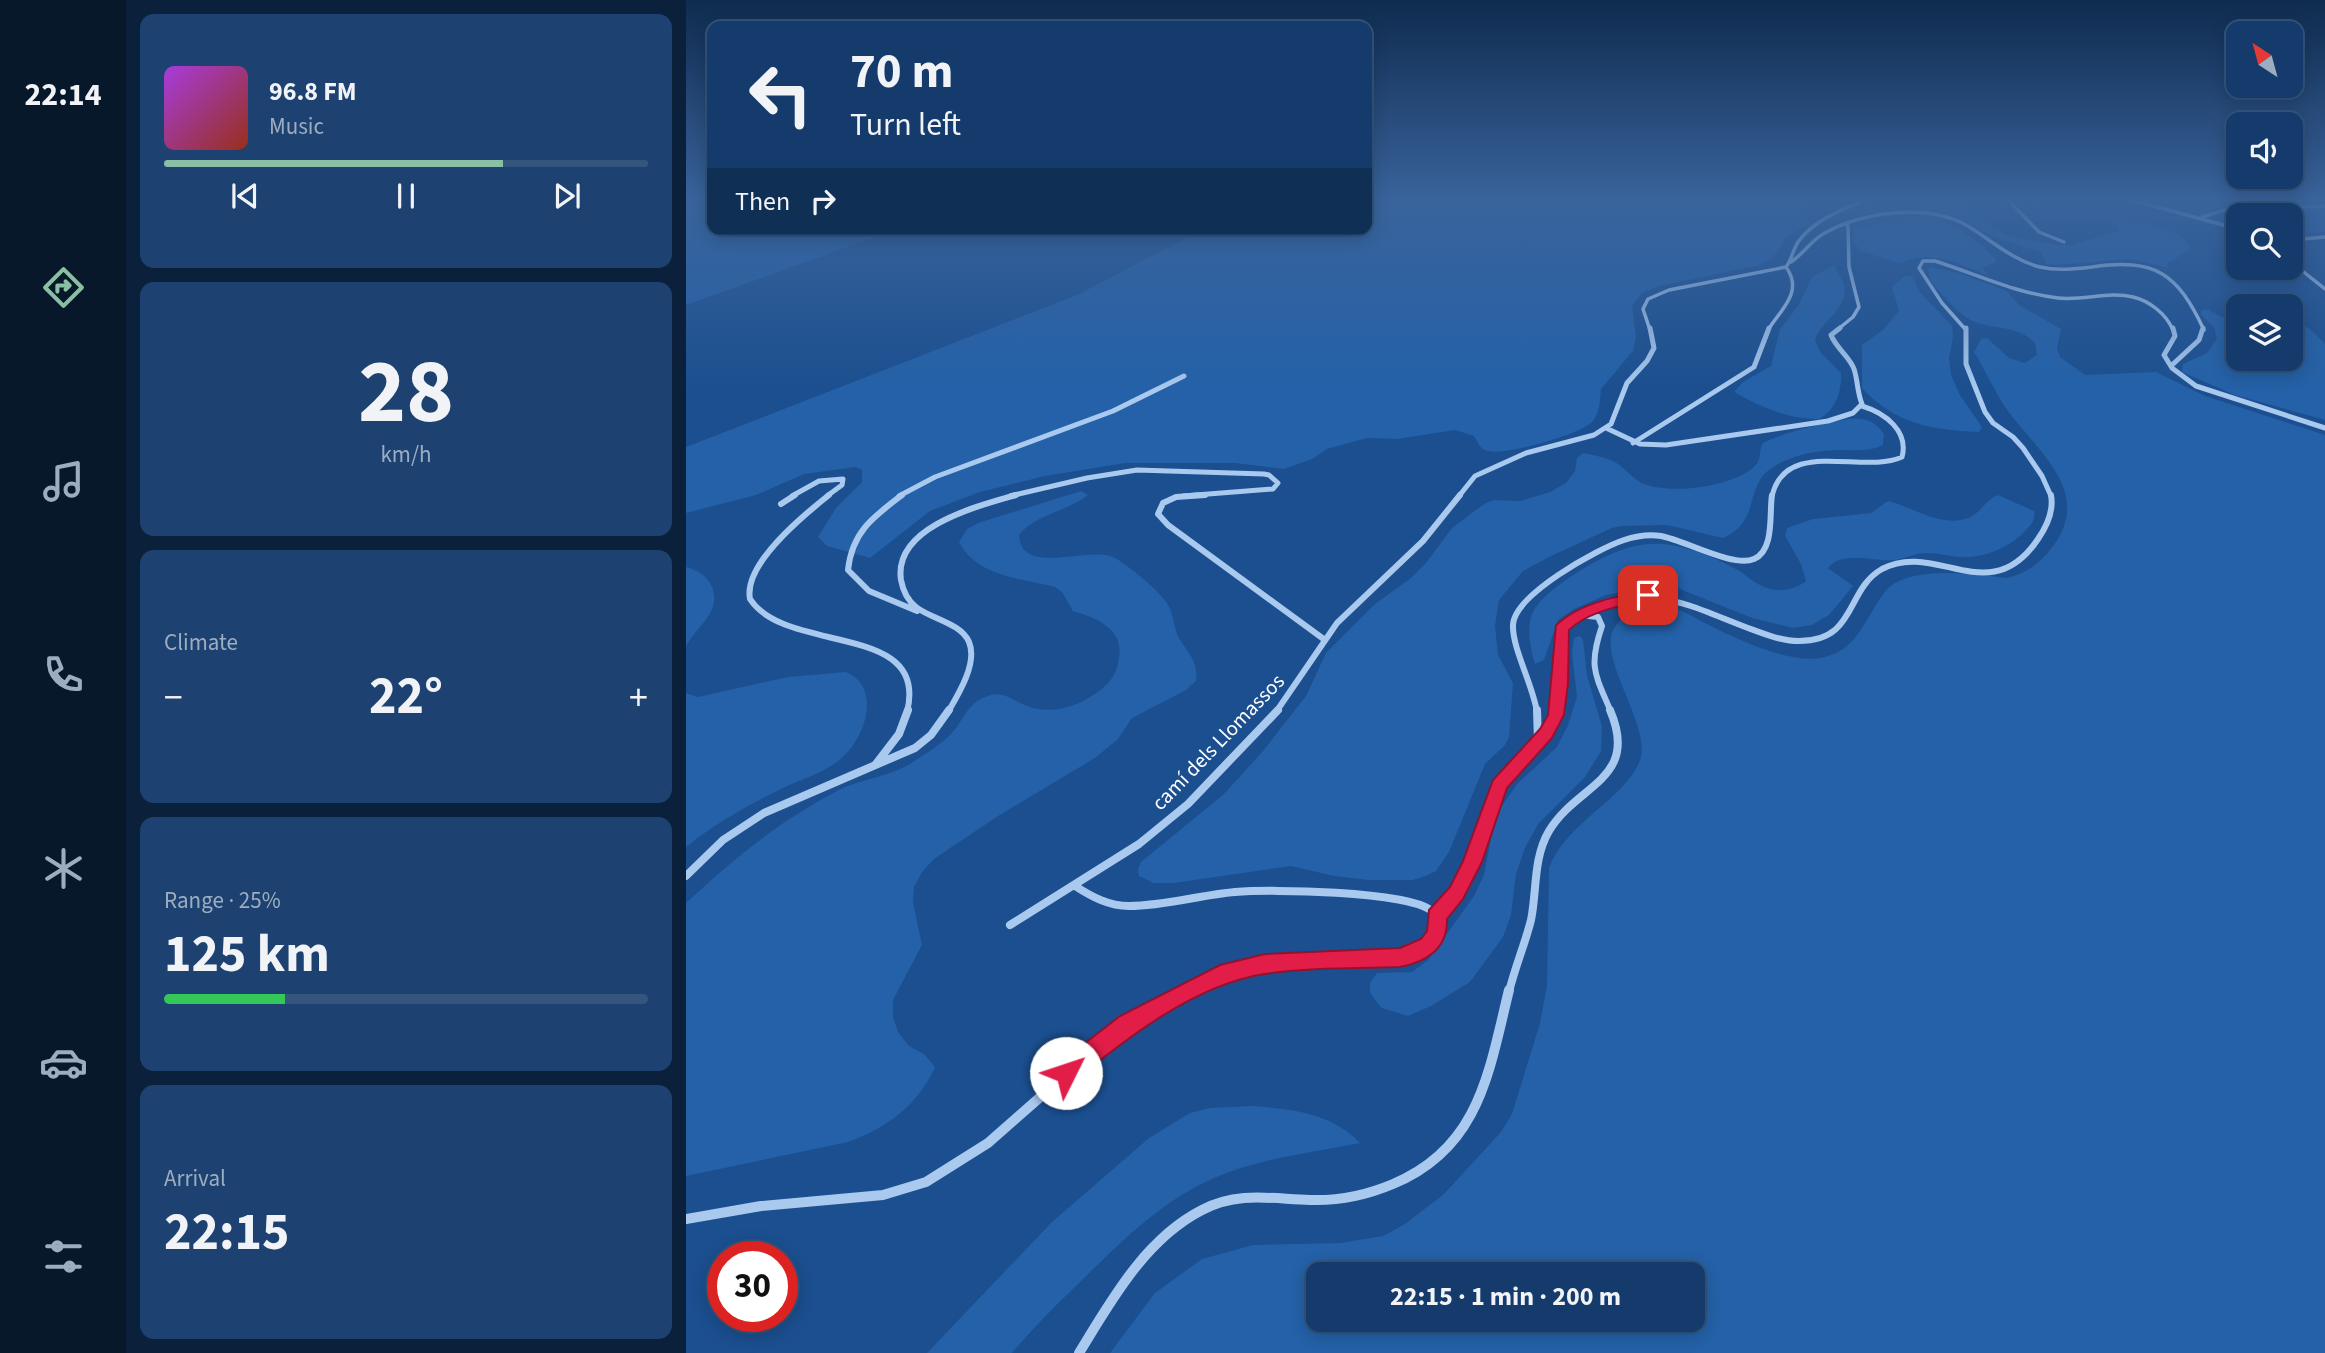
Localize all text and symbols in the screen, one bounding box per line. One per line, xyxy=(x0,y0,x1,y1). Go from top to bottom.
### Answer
north arrow xyxy=(2226,21,2303,98)
map controls xyxy=(2226,21,2303,371)
text: 70 m xyxy=(850,37,954,107)
icon: left xyxy=(735,49,826,140)
text: 22:14 xyxy=(24,72,102,118)
text: 96.8 FM xyxy=(269,73,357,110)
text: Turn left xyxy=(850,102,961,148)
text: Music xyxy=(269,110,324,143)
button: sound xyxy=(2226,112,2303,189)
icon: previous xyxy=(226,177,264,215)
icon: pause xyxy=(387,177,425,215)
icon: next xyxy=(548,177,586,215)
icon: right xyxy=(804,182,842,220)
text: Then xyxy=(735,183,790,220)
button: search xyxy=(2226,203,2303,280)
icon: directions xyxy=(39,263,88,312)
button: layers xyxy=(2226,294,2303,371)
text: 28 xyxy=(358,328,454,457)
text: km/h xyxy=(380,438,432,471)
icon: music xyxy=(39,457,88,506)
pin xyxy=(1618,565,1678,625)
icon: arrive xyxy=(1629,576,1667,614)
text: Climate xyxy=(164,626,238,659)
icon: phone xyxy=(39,650,88,699)
text: 22° xyxy=(369,660,443,734)
street label: camí dels Llomassos xyxy=(1145,667,1291,817)
text: − xyxy=(164,671,183,725)
text: + xyxy=(629,671,648,725)
icon: climate xyxy=(39,844,88,893)
text: Range · 25% xyxy=(164,884,281,917)
text: 125 km xyxy=(164,918,330,992)
position arrow xyxy=(1029,1036,1103,1110)
icon: car xyxy=(39,1038,88,1087)
text: Arrival xyxy=(164,1162,226,1195)
text: 22:15 xyxy=(164,1196,289,1270)
icon: filters xyxy=(39,1232,88,1281)
speed limit sign: 30 xyxy=(707,1241,798,1332)
text: 22:15 · 1 min · 200 m xyxy=(1390,1278,1621,1315)

